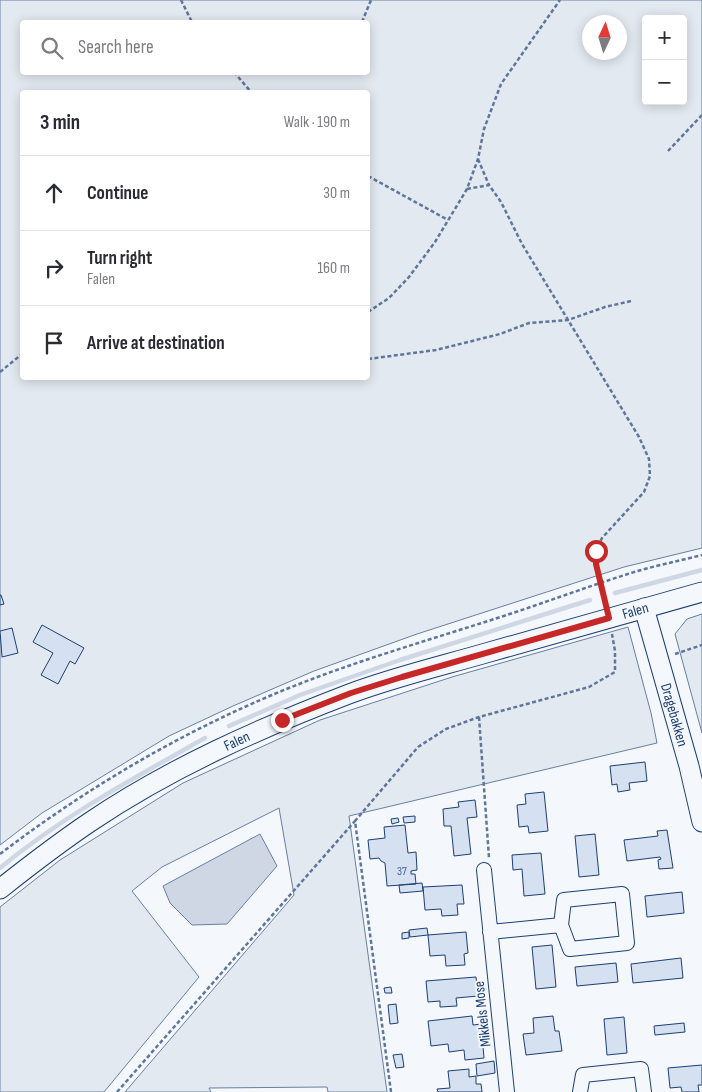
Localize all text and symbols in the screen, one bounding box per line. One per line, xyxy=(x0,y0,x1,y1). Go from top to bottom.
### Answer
north arrow xyxy=(582,15,627,60)
map controls xyxy=(642,15,687,105)
button: + xyxy=(642,15,687,60)
search box xyxy=(20,20,370,75)
icon: search xyxy=(38,34,66,62)
text: Search here xyxy=(78,36,154,59)
button: − xyxy=(642,60,687,105)
text: 3 min xyxy=(40,110,80,135)
text: Walk · 190 m xyxy=(284,113,350,132)
icon: ahead xyxy=(40,179,68,207)
text: Continue xyxy=(87,182,148,205)
text: 30 m xyxy=(323,184,350,203)
text: Turn right xyxy=(87,247,152,270)
icon: right xyxy=(40,254,68,282)
text: 160 m xyxy=(317,259,350,278)
text: Falen xyxy=(87,270,115,289)
icon: arrive xyxy=(40,329,68,357)
text: Arrive at destination xyxy=(87,332,225,355)
route start xyxy=(585,540,608,563)
street label: Falen xyxy=(620,598,651,624)
street label: Dragebakken xyxy=(656,681,692,749)
route end xyxy=(271,709,294,732)
street label: Falen xyxy=(221,727,253,755)
house number: 37 xyxy=(397,864,407,879)
street label: Mikkels Mose xyxy=(470,980,495,1048)

